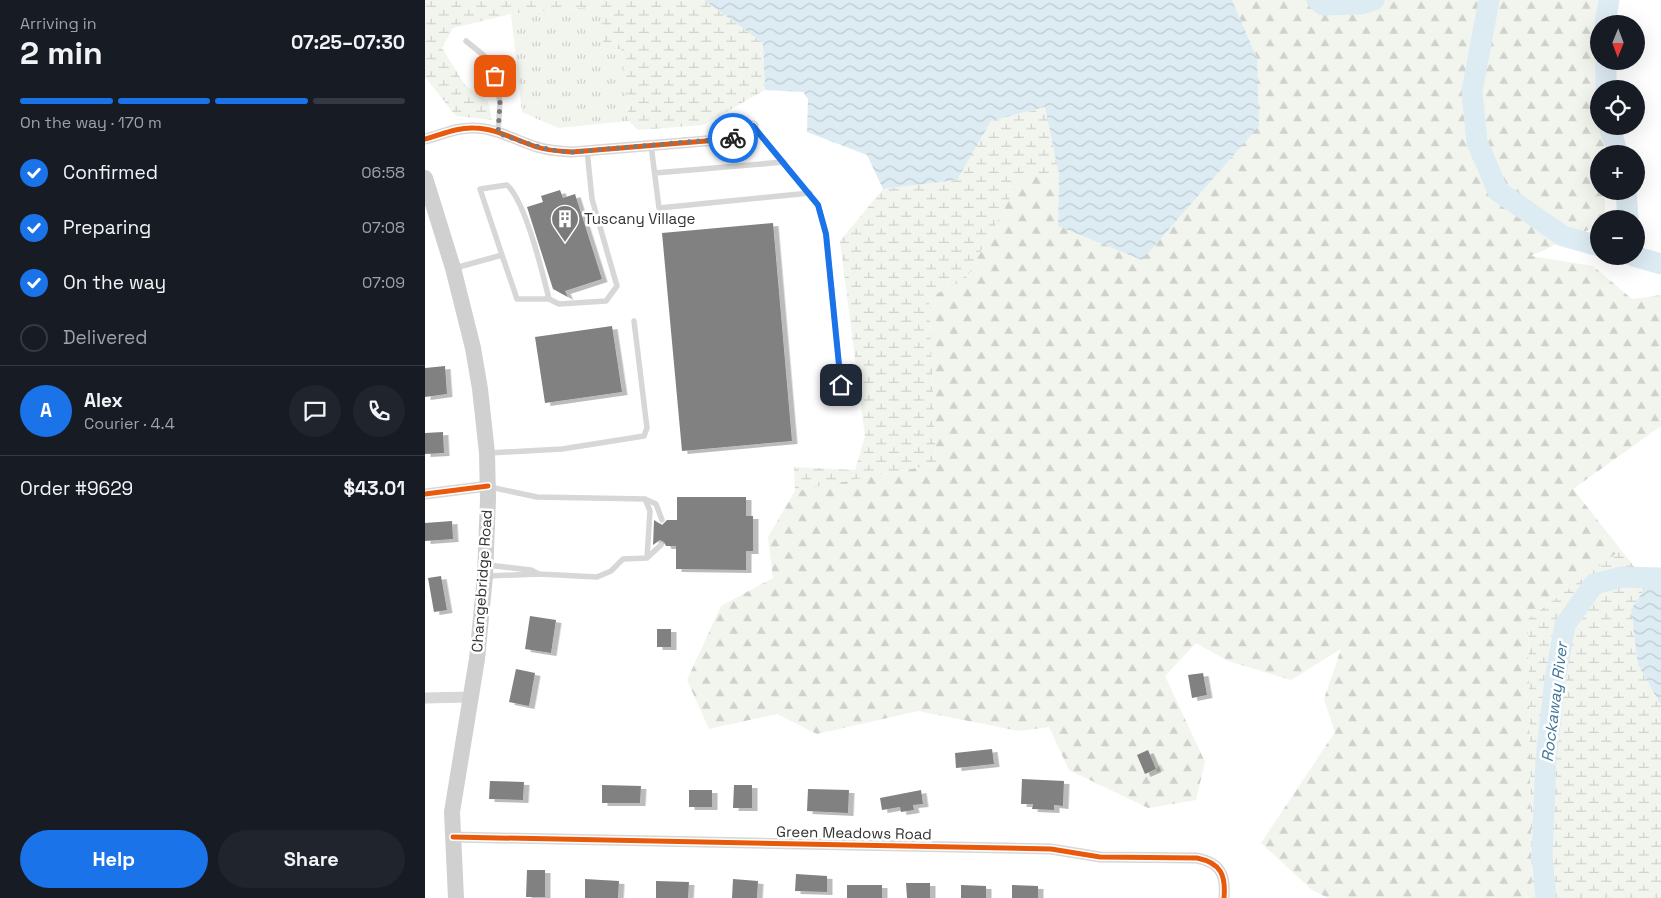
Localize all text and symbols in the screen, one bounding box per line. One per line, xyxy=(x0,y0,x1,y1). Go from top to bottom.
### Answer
text: Arriving in xyxy=(20,13,97,34)
north arrow xyxy=(1590,15,1645,70)
map controls xyxy=(1590,15,1645,265)
text: 07:25–07:30 xyxy=(291,30,405,55)
text: 2 min xyxy=(20,33,103,73)
pin xyxy=(474,55,516,97)
icon: bag xyxy=(481,62,509,90)
button: locate xyxy=(1590,80,1645,135)
text: On the way · 170 m xyxy=(20,112,162,133)
courier xyxy=(708,113,758,163)
icon: bike xyxy=(719,124,747,152)
button: + xyxy=(1590,145,1645,200)
icon: check xyxy=(20,159,48,187)
text: Confirmed xyxy=(63,160,158,185)
text: 06:58 xyxy=(361,162,405,183)
building icon: Tuscany Village xyxy=(550,204,580,243)
place label: Tuscany Village xyxy=(584,209,696,228)
button: − xyxy=(1590,210,1645,265)
icon: check xyxy=(20,214,48,242)
text: Preparing xyxy=(63,215,151,240)
text: 07:08 xyxy=(362,217,405,238)
icon: check xyxy=(20,269,48,297)
text: On the way xyxy=(63,270,166,295)
text: 07:09 xyxy=(362,272,405,293)
text: Delivered xyxy=(63,325,148,350)
pin xyxy=(820,364,862,406)
icon: home xyxy=(827,371,855,399)
button: chat xyxy=(289,385,341,437)
button: phone xyxy=(353,385,405,437)
text: Alex xyxy=(84,388,123,413)
text: A xyxy=(40,398,52,423)
text: Courier · 4.4 xyxy=(84,413,175,434)
text: Order #9629 xyxy=(20,476,133,501)
text: $43.01 xyxy=(344,476,405,501)
street label: Changebridge Road xyxy=(467,509,496,653)
water label: Rockaway River xyxy=(1537,639,1572,763)
street label: Green Meadows Road xyxy=(776,822,932,843)
button: Help xyxy=(20,830,208,888)
button: Share xyxy=(218,830,405,888)

